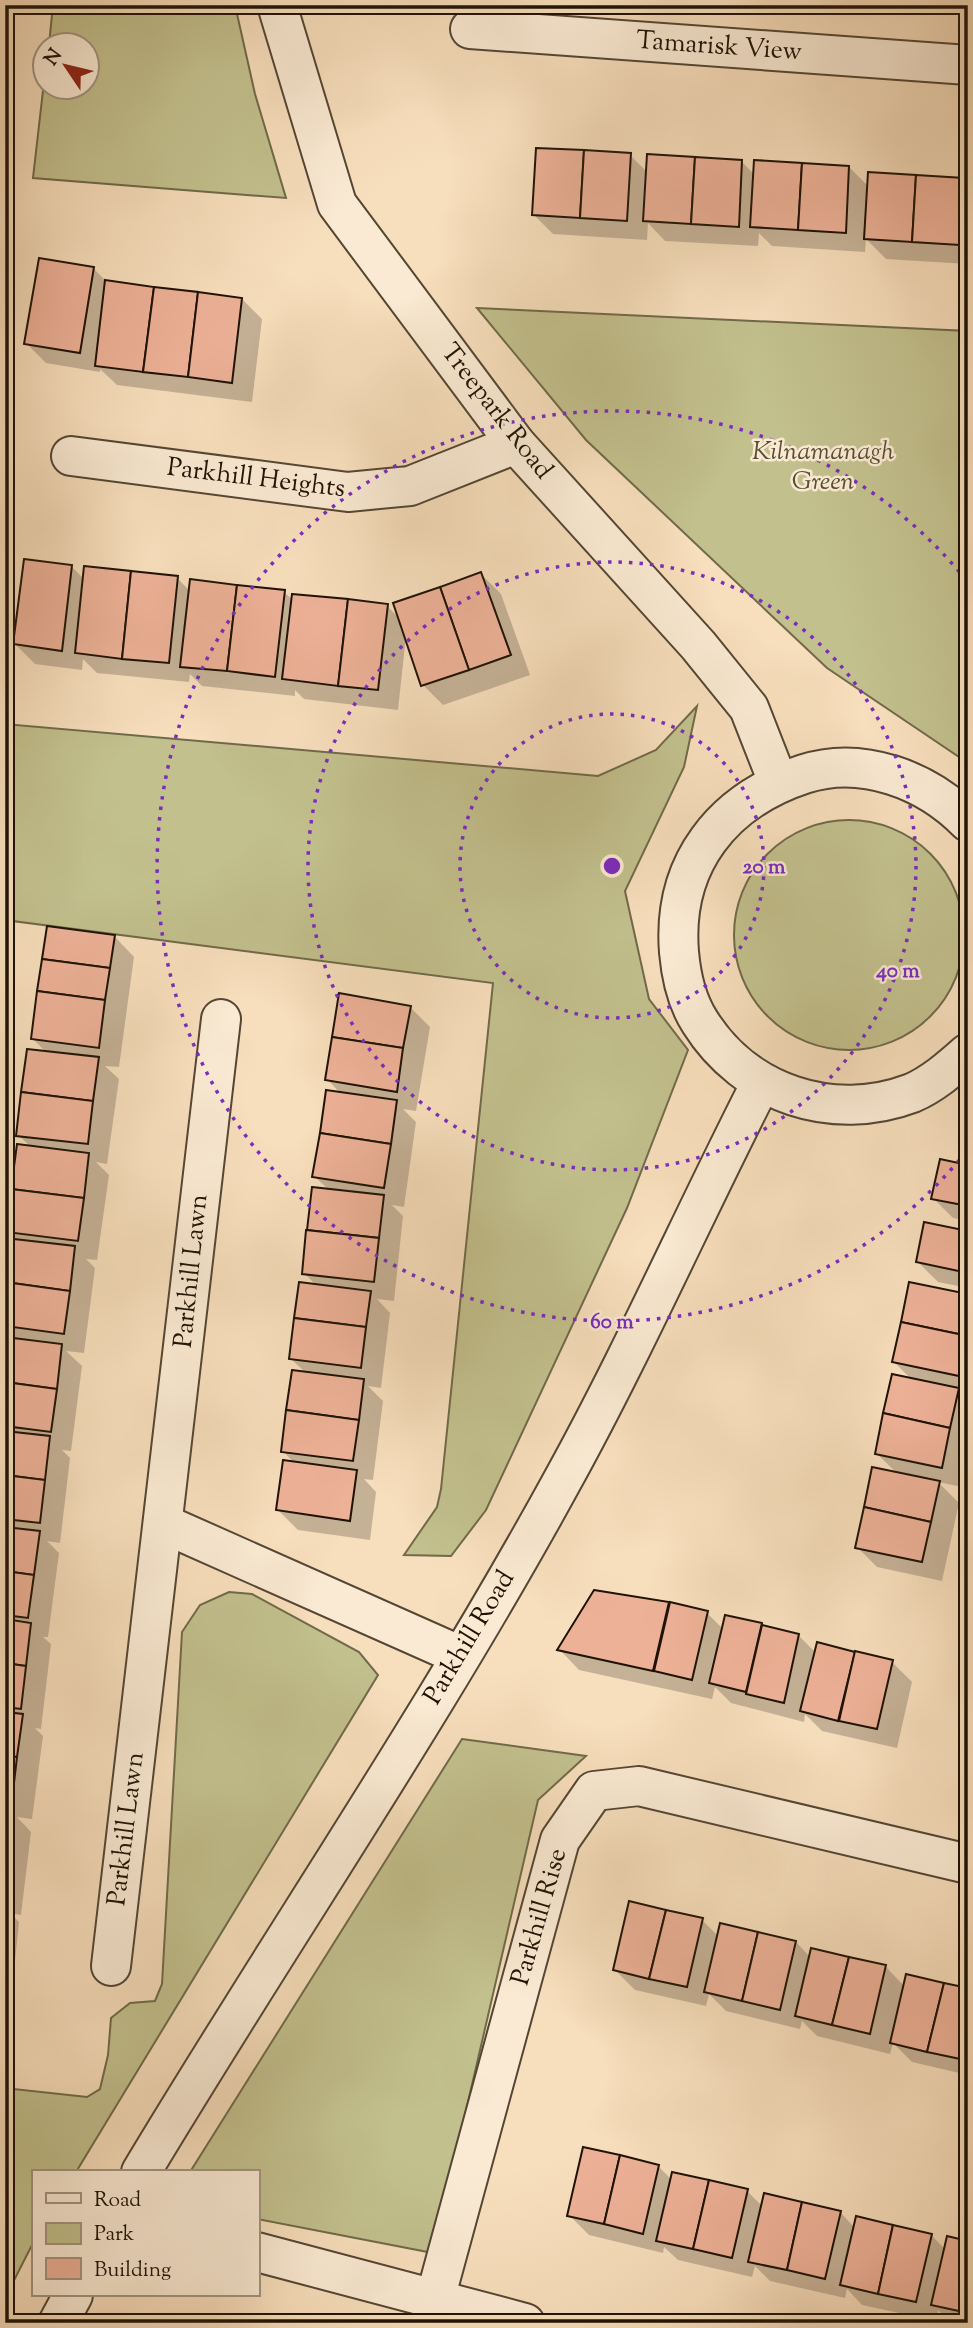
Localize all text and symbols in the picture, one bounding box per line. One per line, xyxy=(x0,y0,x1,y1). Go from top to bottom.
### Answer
street label: Tamarisk View xyxy=(635,23,803,71)
north arrow xyxy=(32,32,102,102)
text: N xyxy=(39,44,70,72)
street label: Treepark Road xyxy=(431,336,561,488)
park label: Kilnamanagh Green xyxy=(752,434,894,501)
street label: Parkhill Heights xyxy=(165,450,347,508)
text: 20 m xyxy=(743,853,786,883)
centre of rings xyxy=(600,854,624,878)
text: 40 m xyxy=(875,957,920,987)
street label: Parkhill Lawn xyxy=(166,1192,218,1350)
text: 60 m xyxy=(590,1308,634,1338)
street label: Parkhill Road xyxy=(415,1564,525,1712)
street label: Parkhill Lawn xyxy=(99,1750,155,1908)
street label: Parkhill Rise xyxy=(503,1844,577,1990)
legend xyxy=(32,2170,259,2296)
text: Road xyxy=(94,2186,141,2216)
text: Park xyxy=(94,2220,135,2250)
text: Building xyxy=(94,2256,171,2286)

